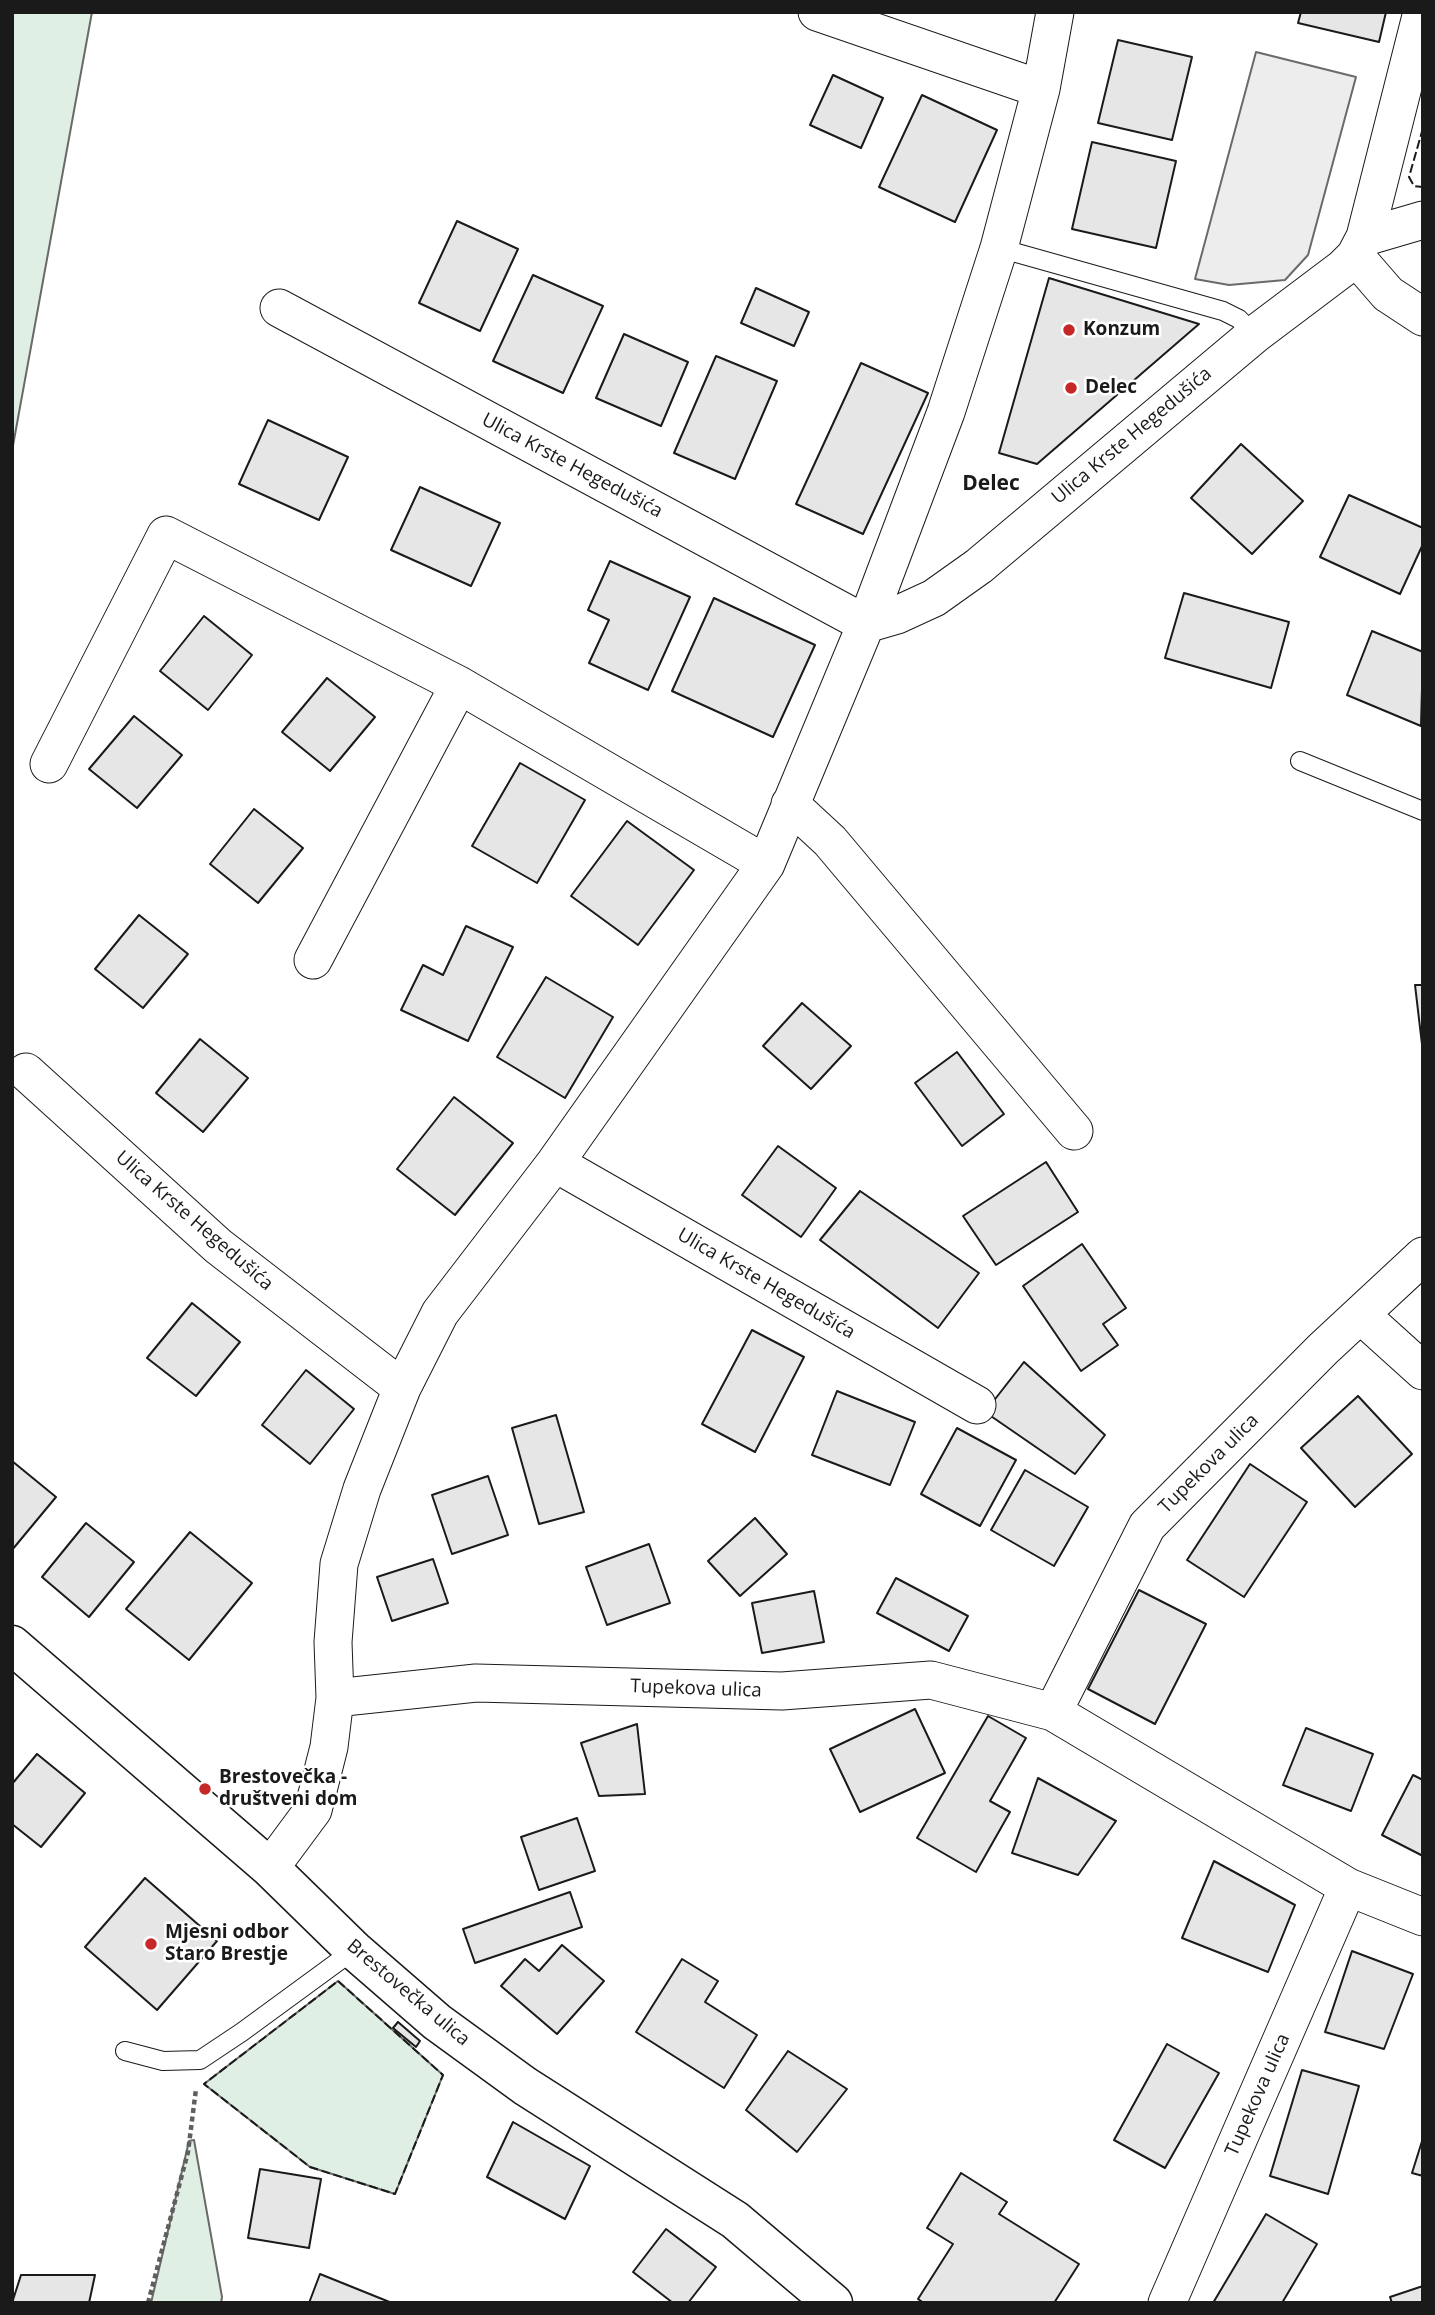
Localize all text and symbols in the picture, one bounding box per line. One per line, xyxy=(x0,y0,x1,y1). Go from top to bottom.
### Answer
place label: Konzum xyxy=(1083,319,1160,341)
marker: Konzum xyxy=(1061,322,1077,338)
street label: Ulica Krste Hegedušića xyxy=(1048,363,1216,509)
place label: Delec xyxy=(1085,377,1137,399)
marker: Delec xyxy=(1063,380,1079,396)
street label: Ulica Krste Hegedušića xyxy=(478,409,666,523)
district label: Delec xyxy=(962,471,1020,497)
street label: Ulica Krste Hegedušića xyxy=(111,1146,277,1296)
street label: Ulica Krste Hegedušića xyxy=(673,1224,859,1344)
street label: Tupekova ulica xyxy=(1154,1409,1264,1519)
street label: Tupekova ulica xyxy=(630,1675,762,1703)
place label: Brestovečka - društveni dom xyxy=(219,1767,358,1811)
marker: Brestovečka - društveni dom xyxy=(197,1781,213,1797)
place label: Mjesni odbor Staro Brestje xyxy=(165,1922,289,1966)
street label: Brestovečka ulica xyxy=(342,1935,474,2051)
marker: Mjesni odbor Staro Brestje xyxy=(143,1936,159,1952)
street label: Tupekova ulica xyxy=(1221,2030,1295,2160)

